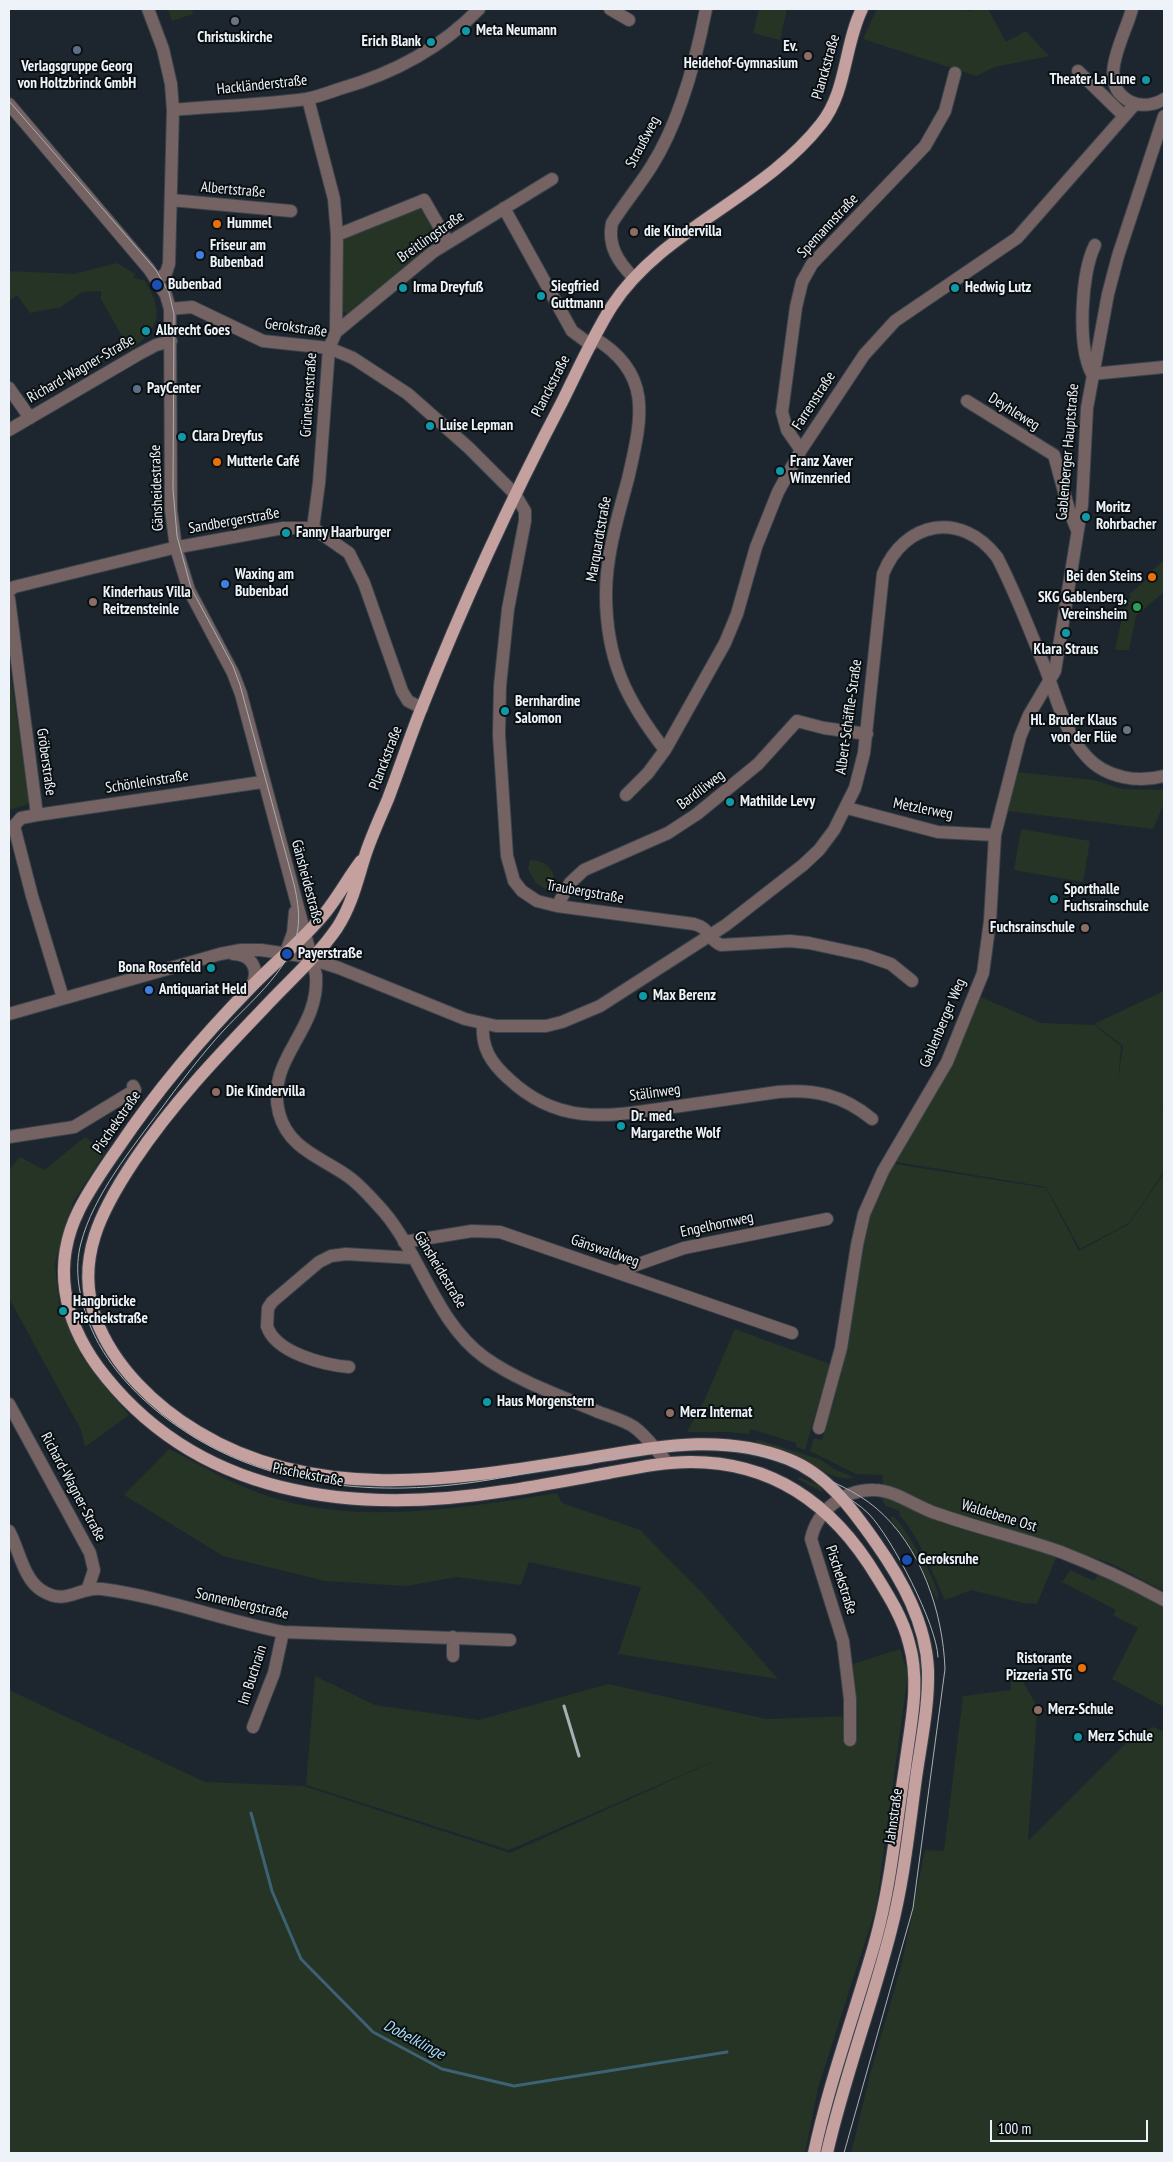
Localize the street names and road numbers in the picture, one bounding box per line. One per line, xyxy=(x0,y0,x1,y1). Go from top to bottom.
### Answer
street label: Planckstraße xyxy=(808,32,844,102)
street label: Hackländerstraße xyxy=(216,71,308,99)
street label: Straußweg xyxy=(622,113,664,171)
street label: Albertstraße xyxy=(200,178,266,202)
street label: Spemannstraße xyxy=(794,190,862,262)
street label: Breitlingstraße xyxy=(394,207,468,267)
street label: Gerokstraße xyxy=(264,315,328,341)
street label: Richard-Wagner-Straße xyxy=(24,331,138,407)
street label: Grüneisenstraße xyxy=(297,352,321,438)
street label: Planckstraße xyxy=(528,352,574,420)
street label: Farrenstraße xyxy=(788,368,840,434)
street label: Gablenberger Hauptstraße xyxy=(1053,383,1083,521)
street label: Deyhleweg xyxy=(985,389,1043,435)
street label: Gänsheidestraße xyxy=(146,444,168,532)
street label: Marquardtstraße xyxy=(583,495,615,583)
street label: Sandbergerstraße xyxy=(187,504,281,538)
street label: Albert-Schäffle-Straße xyxy=(832,658,866,776)
street label: Planckstraße xyxy=(366,724,406,792)
street label: Gröberstraße xyxy=(32,727,60,797)
street label: Bardiliweg xyxy=(674,766,728,814)
street label: Schönleinstraße xyxy=(104,767,190,797)
street label: Metzlerweg xyxy=(892,794,954,824)
street label: Gänsheidestraße xyxy=(287,838,327,926)
street label: Traubergstraße xyxy=(545,876,625,908)
street label: Gablenberger Weg xyxy=(916,976,970,1070)
street label: Stälinweg xyxy=(628,1081,682,1105)
street label: Pischekstraße xyxy=(89,1087,145,1157)
street label: Engelhornweg xyxy=(679,1208,755,1242)
street label: Gänsheidestraße xyxy=(410,1228,470,1312)
street label: Gänswaldweg xyxy=(568,1231,642,1271)
street label: Richard-Wagner-Straße xyxy=(37,1429,109,1545)
street label: Pischekstraße xyxy=(271,1459,345,1491)
street label: Waldebene Ost xyxy=(959,1496,1039,1536)
street label: Pischekstraße xyxy=(821,1543,861,1617)
street label: Sonnenbergstraße xyxy=(194,1585,290,1623)
street label: Im Buchrain xyxy=(235,1643,271,1707)
street label: Jahnstraße xyxy=(881,1787,907,1845)

